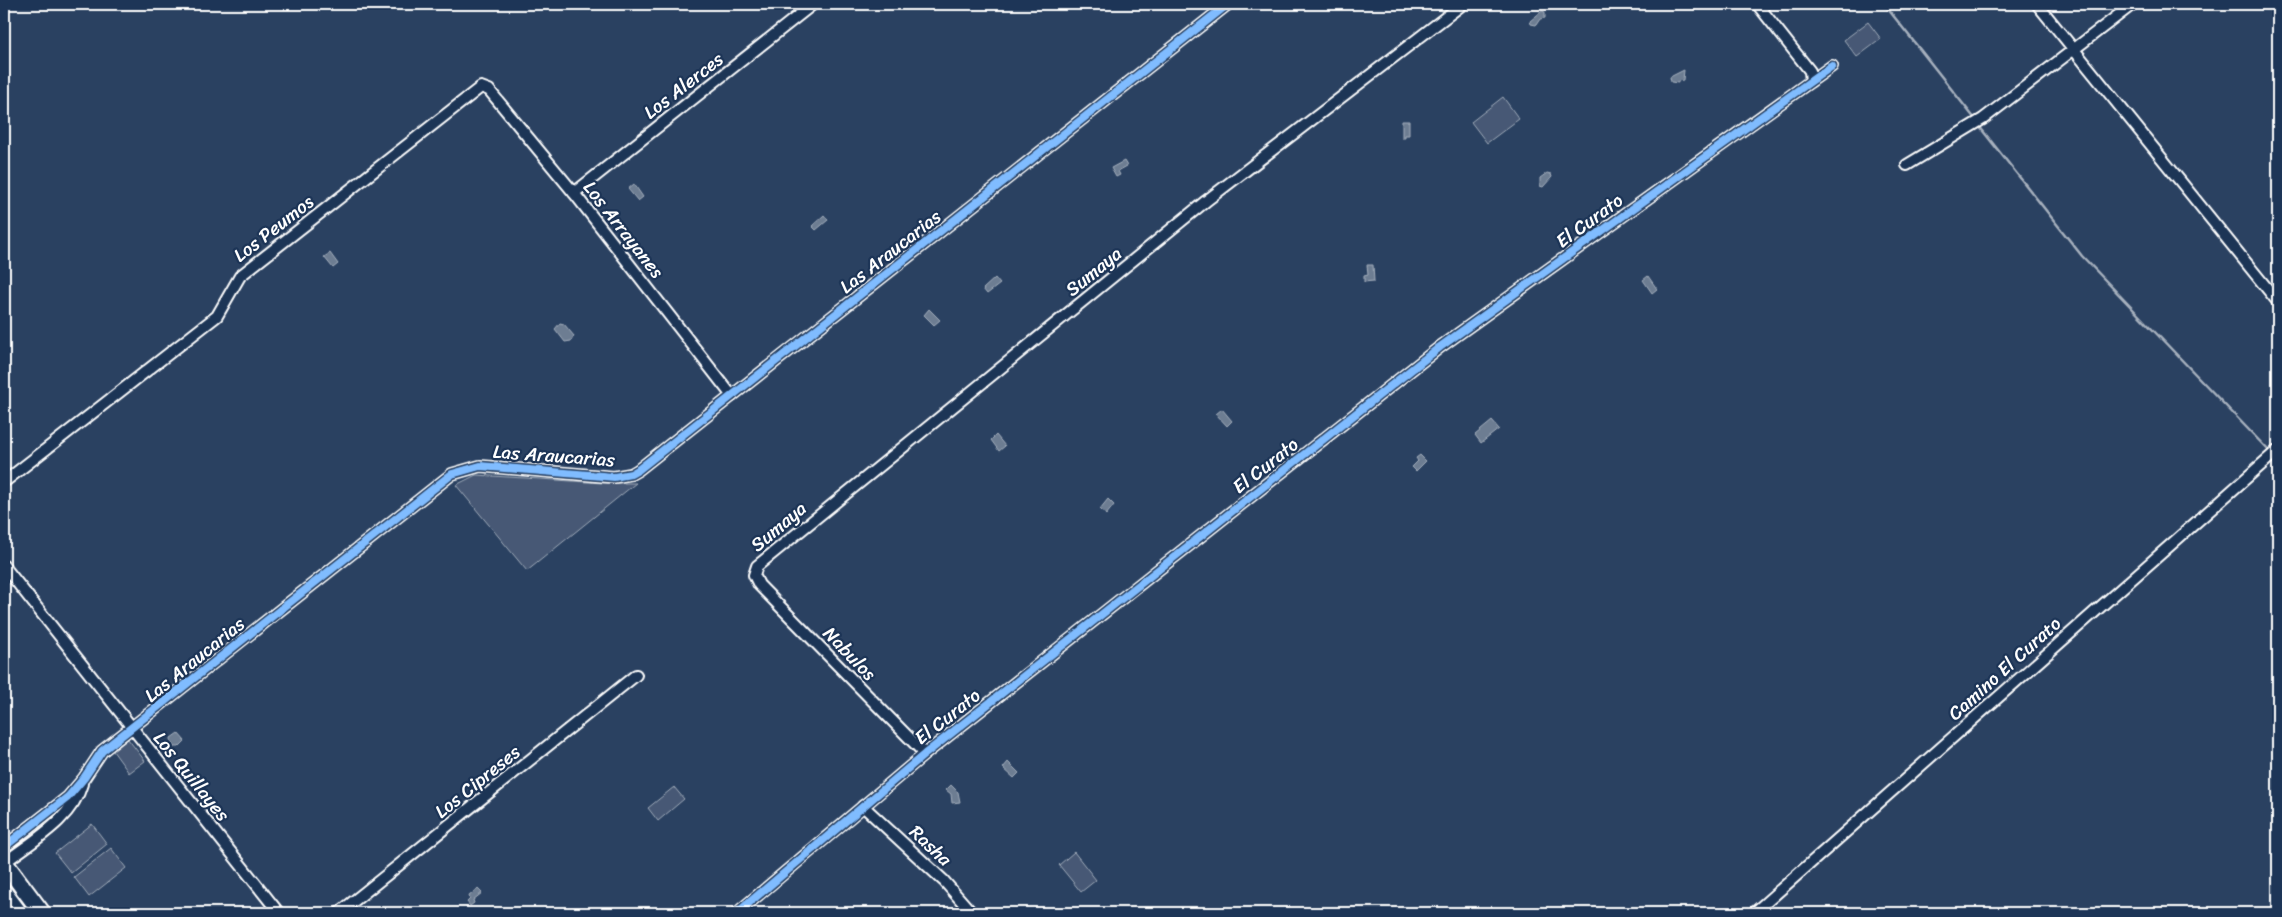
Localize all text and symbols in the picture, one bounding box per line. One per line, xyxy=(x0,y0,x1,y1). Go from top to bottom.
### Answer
street label: Los Alerces xyxy=(636,43,731,128)
street label: Los Arrayanes xyxy=(575,173,673,286)
street label: El Curato xyxy=(1548,184,1630,256)
street label: Los Peumos xyxy=(226,186,321,271)
street label: Las Araucarias xyxy=(832,201,949,302)
street label: Sumaya xyxy=(1057,238,1130,305)
street label: El Curato xyxy=(1225,429,1306,502)
street label: Las Araucarias xyxy=(492,435,616,476)
street label: Sumaya xyxy=(743,492,814,560)
street label: Las Araucarias xyxy=(136,608,252,711)
street label: Camino El Curato xyxy=(1940,608,2069,729)
street label: Nabulos xyxy=(815,618,885,689)
street label: El Curato xyxy=(907,680,988,753)
street label: Los Quillayes xyxy=(145,724,239,829)
street label: Los Cipreses xyxy=(427,736,528,827)
street label: Rasha xyxy=(901,816,960,875)

